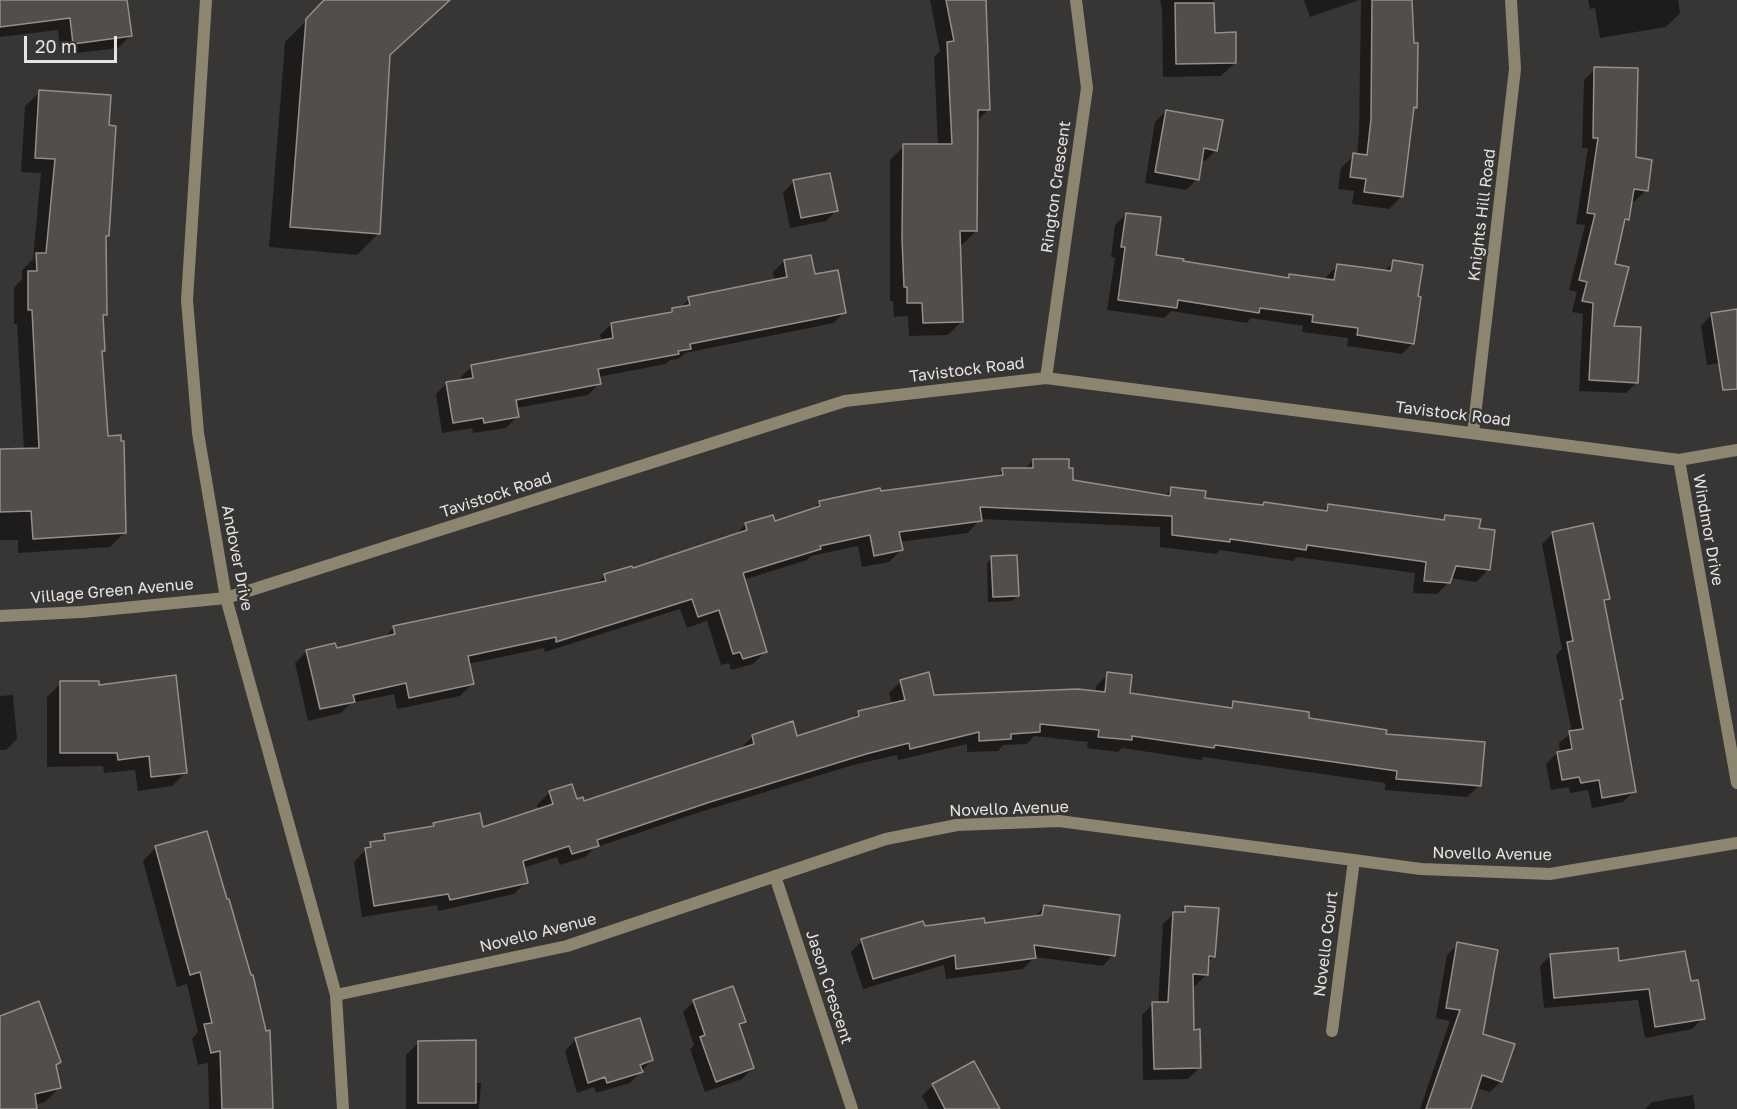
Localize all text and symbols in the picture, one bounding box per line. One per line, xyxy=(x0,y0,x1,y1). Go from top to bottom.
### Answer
scale bar xyxy=(27,24,120,62)
text: 20 m xyxy=(35,35,77,57)
street label: Rington Crescent xyxy=(1037,120,1075,254)
street label: Knights Hill Road xyxy=(1464,148,1500,282)
street label: Tavistock Road xyxy=(908,353,1026,387)
street label: Tavistock Road xyxy=(1394,397,1512,431)
street label: Tavistock Road xyxy=(438,468,554,522)
street label: Windmor Drive xyxy=(1689,473,1727,587)
street label: Andover Drive xyxy=(217,503,257,613)
street label: Village Green Avenue xyxy=(30,574,194,608)
street label: Novello Avenue xyxy=(949,797,1069,821)
street label: Novello Avenue xyxy=(1432,843,1552,865)
street label: Novello Court xyxy=(1310,890,1342,998)
street label: Novello Avenue xyxy=(478,909,598,957)
street label: Jason Crescent xyxy=(802,928,856,1046)

